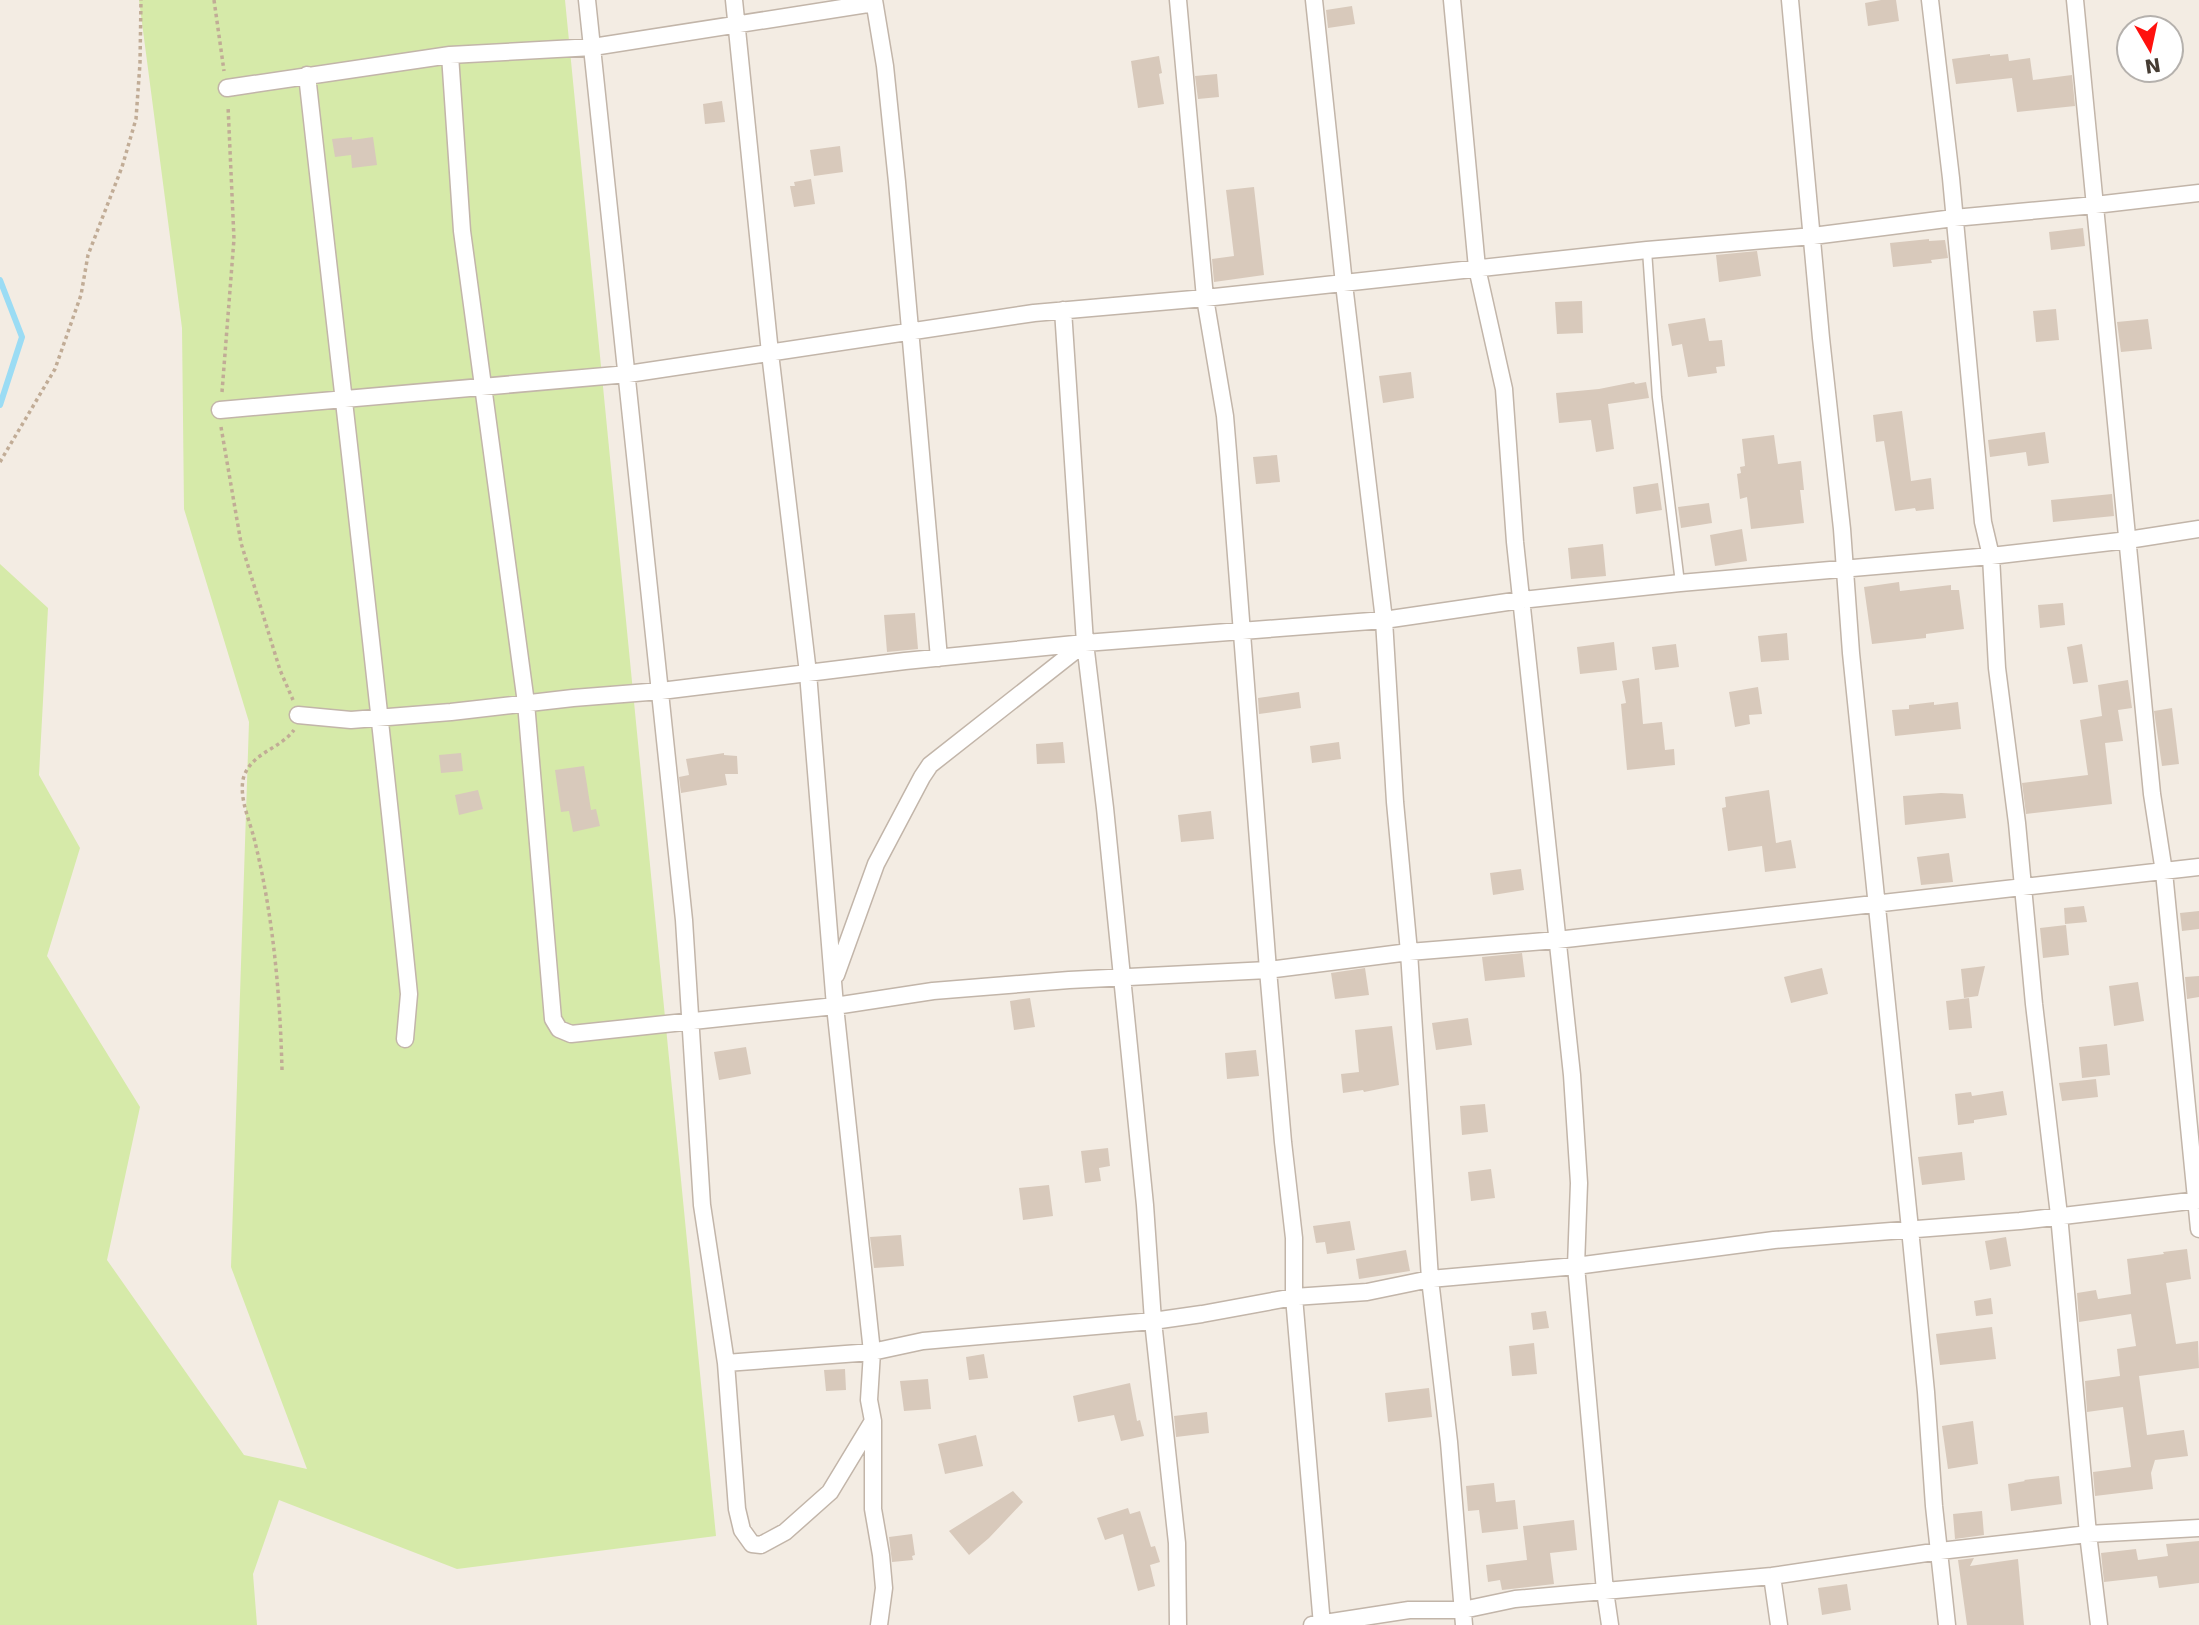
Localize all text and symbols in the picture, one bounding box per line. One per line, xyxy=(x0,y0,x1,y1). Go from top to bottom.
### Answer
north arrow xyxy=(2115,14,2185,84)
text: N xyxy=(2143,54,2162,78)

